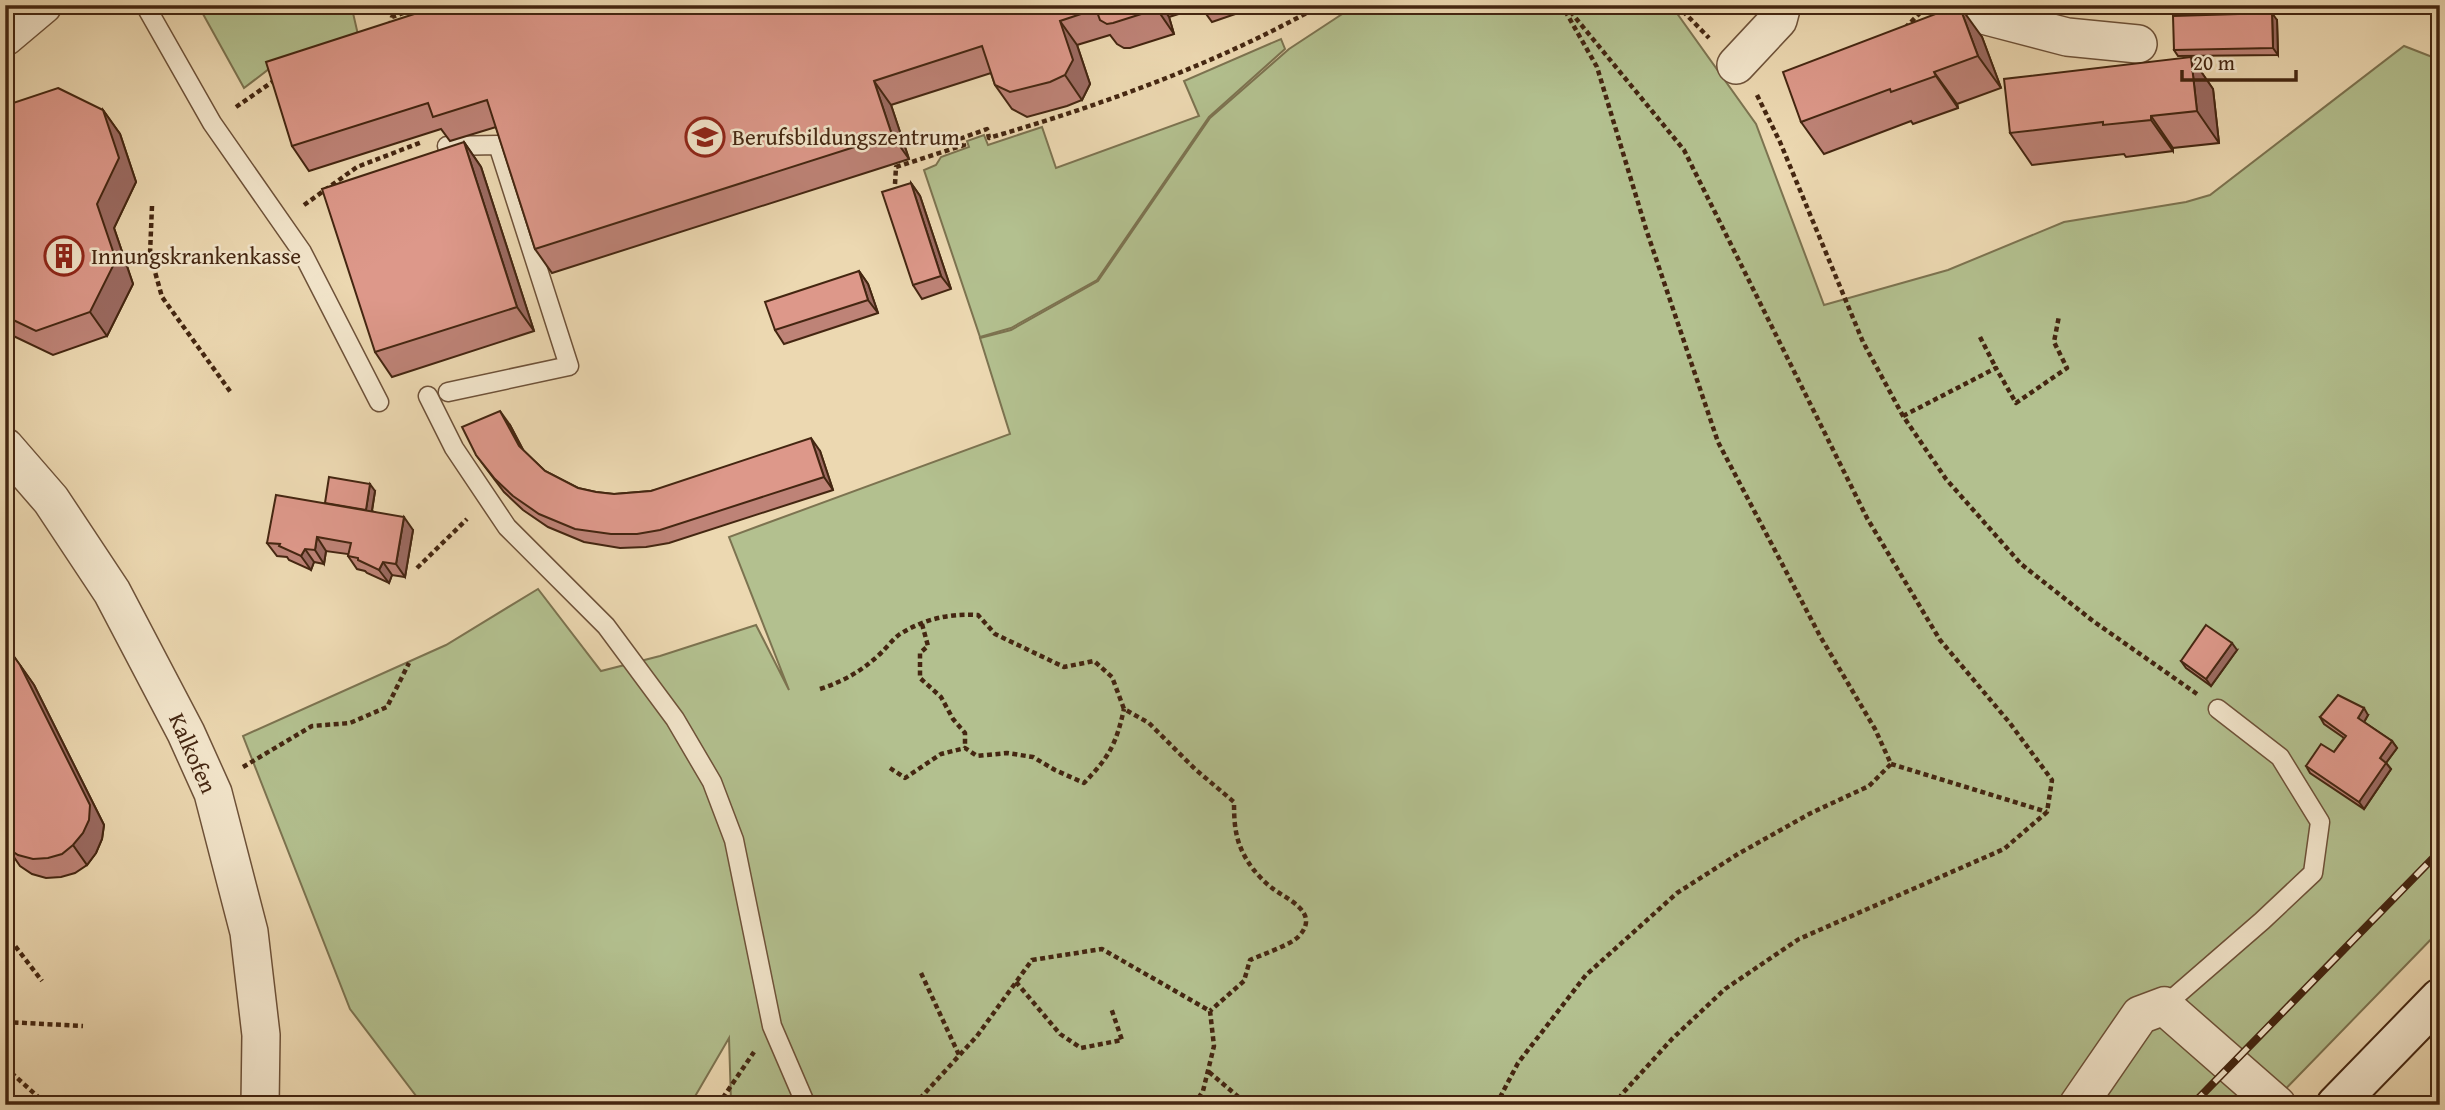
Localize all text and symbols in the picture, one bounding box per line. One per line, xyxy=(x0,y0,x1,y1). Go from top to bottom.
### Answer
scale bar xyxy=(2182,38,2296,82)
text: 20 m xyxy=(2193,47,2235,78)
school or university icon: Berufsbildungszentrum xyxy=(684,116,726,158)
place label: Berufsbildungszentrum xyxy=(732,120,960,153)
building icon: Innungskrankenkasse xyxy=(43,235,85,277)
place label: Innungskrankenkasse xyxy=(91,239,301,272)
street label: Kalkofen xyxy=(161,707,226,798)

